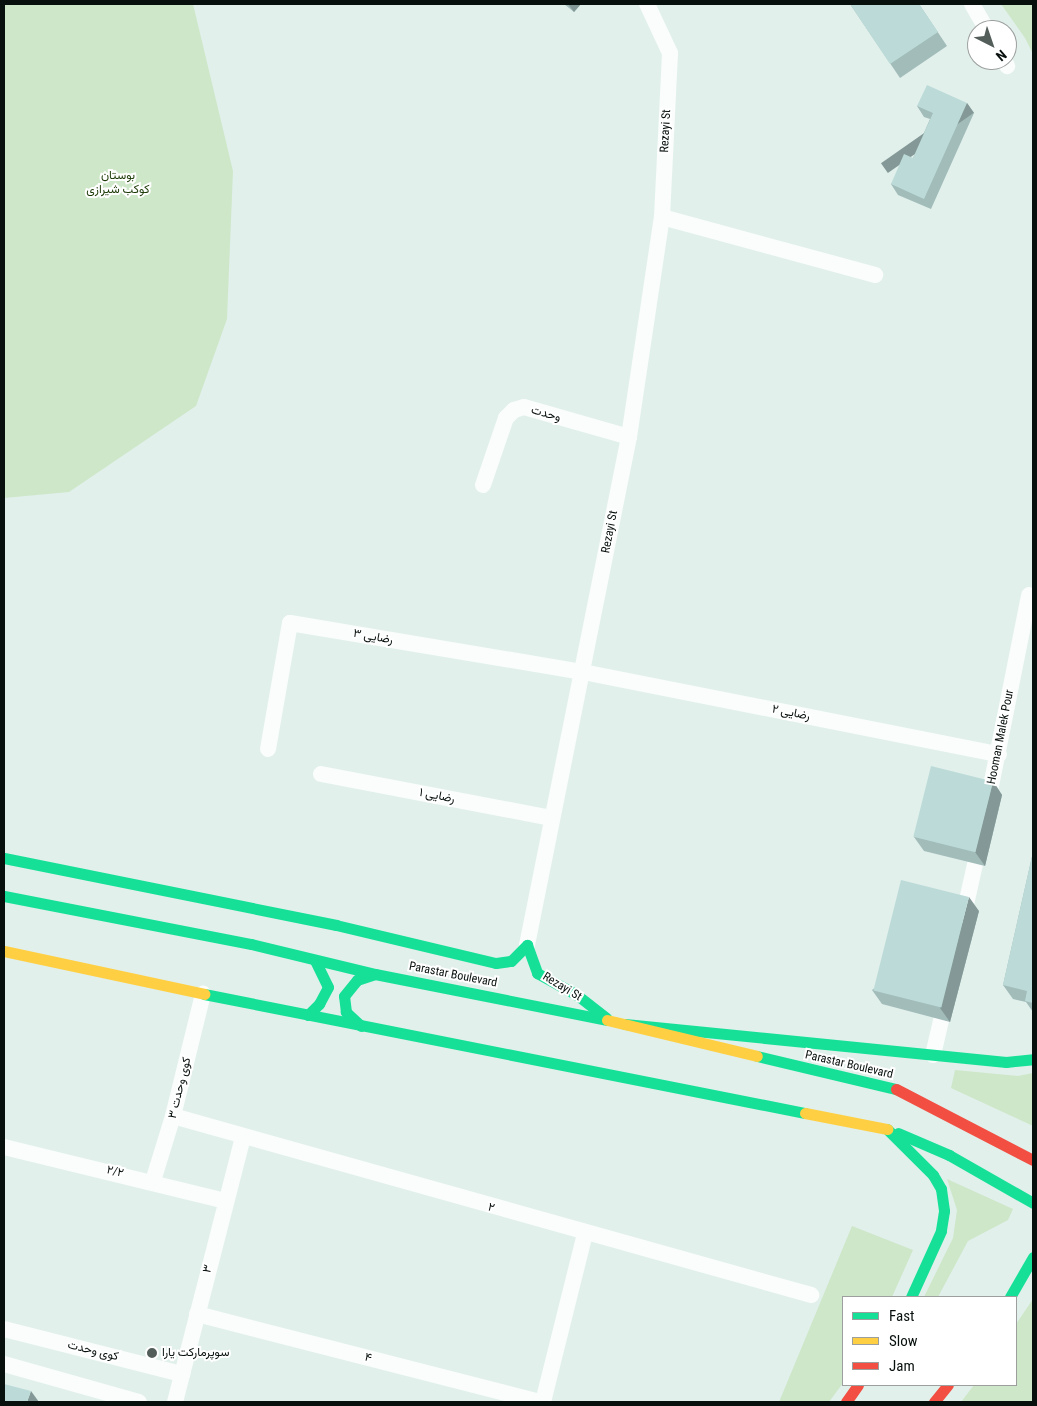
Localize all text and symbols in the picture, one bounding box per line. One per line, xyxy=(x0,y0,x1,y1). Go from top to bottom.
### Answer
north arrow xyxy=(967,20,1017,70)
text: N xyxy=(993,47,1010,64)
street label: Rezayi St xyxy=(658,109,674,153)
park label: بوستان کوکب شیرازی xyxy=(86,169,150,197)
street label: وحدت xyxy=(529,403,563,425)
street label: Rezayi St xyxy=(599,509,621,555)
street label: رضایی ۳ xyxy=(352,626,394,648)
street label: Hooman Malek Pour xyxy=(985,688,1017,786)
street label: رضایی ۲ xyxy=(771,702,811,724)
street label: رضایی ۱ xyxy=(418,786,456,806)
street label: Parastar Boulevard xyxy=(408,959,498,991)
street label: Rezayi St xyxy=(540,970,584,1004)
street label: Parastar Boulevard xyxy=(804,1048,894,1082)
street label: کوی وحدت ۳ xyxy=(165,1056,195,1120)
street label: ۲/۲ xyxy=(105,1163,125,1181)
street label: ۲ xyxy=(486,1200,496,1216)
street label: ۳ xyxy=(200,1263,216,1275)
legend xyxy=(842,1296,1017,1386)
text: Fast xyxy=(889,1307,914,1325)
text: Slow xyxy=(889,1332,918,1350)
street label: کوی وحدت xyxy=(66,1338,120,1364)
place label: سوپرمارکت یارا xyxy=(162,1346,229,1360)
marker: سوپرمارکت یارا xyxy=(146,1347,158,1359)
street label: ۴ xyxy=(363,1350,373,1366)
text: Jam xyxy=(889,1357,915,1375)

